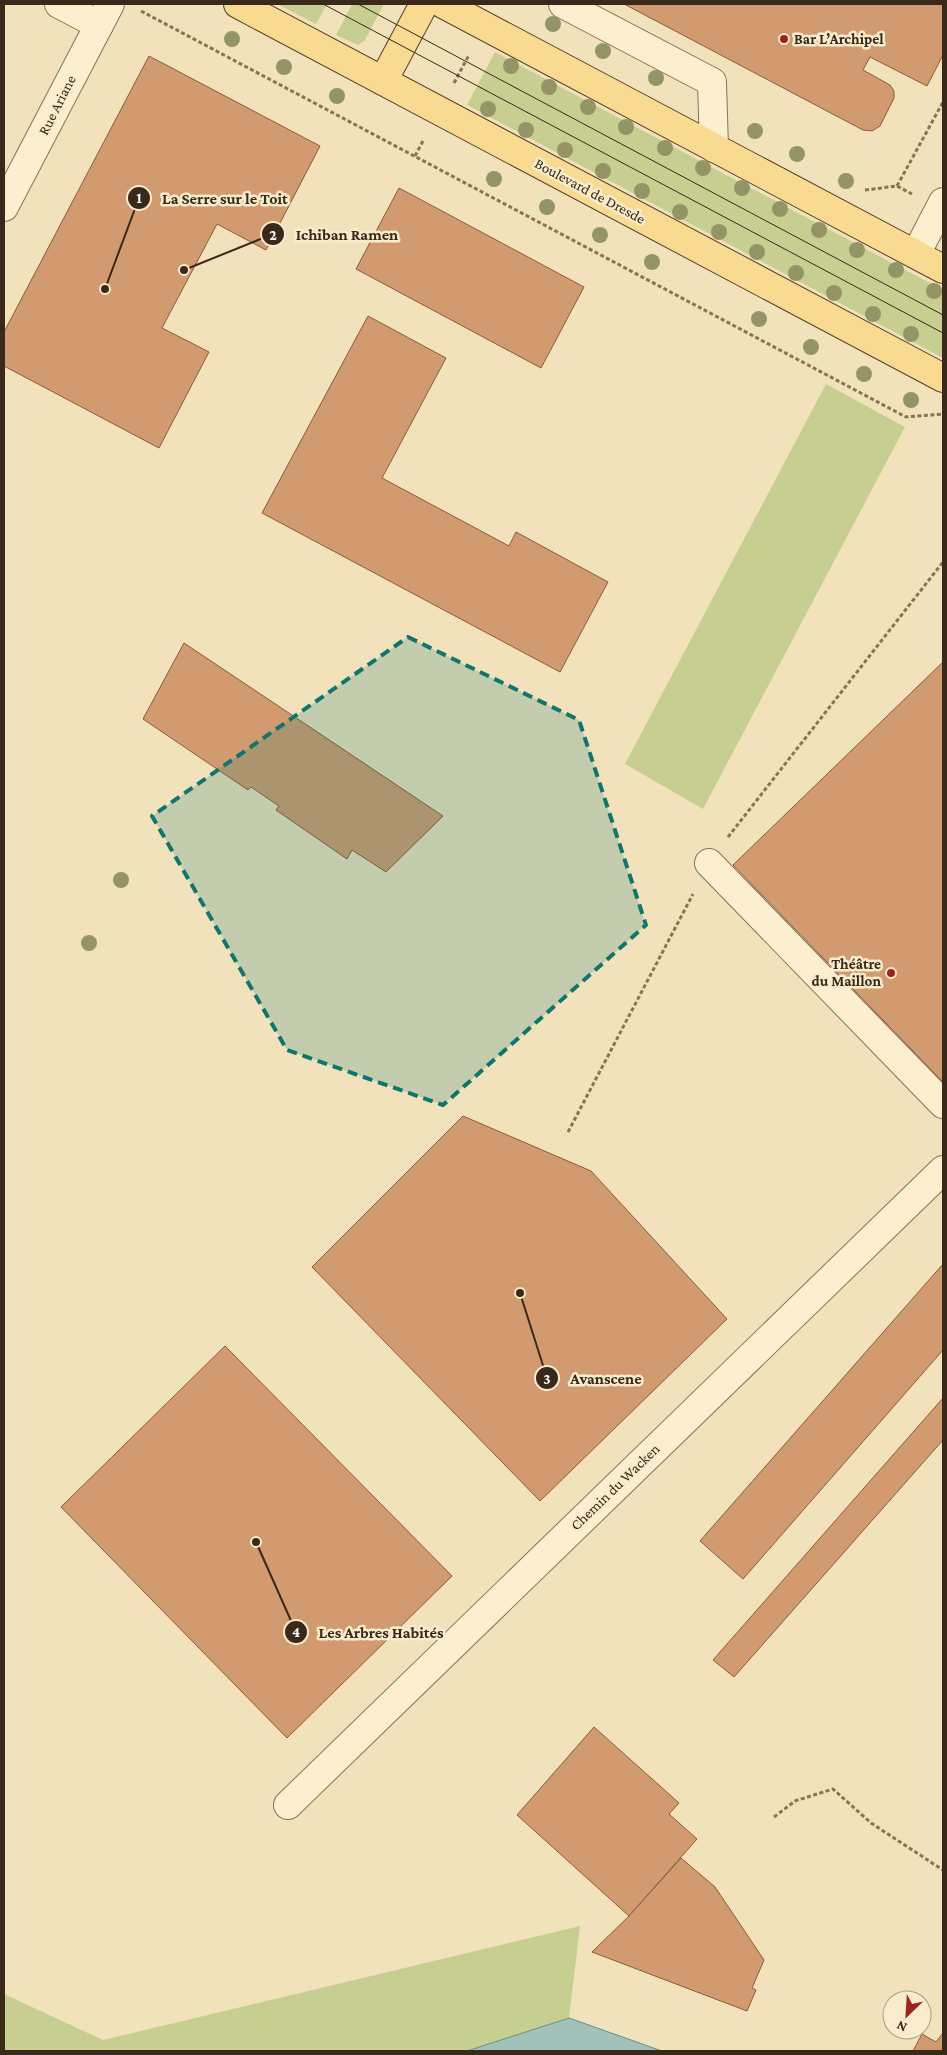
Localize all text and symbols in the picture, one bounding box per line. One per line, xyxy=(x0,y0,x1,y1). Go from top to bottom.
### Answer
place label: Bar L’Archipel xyxy=(794,31,884,47)
marker: Bar L’Archipel xyxy=(778,33,790,45)
street label: Rue Ariane xyxy=(35,72,79,138)
street label: Boulevard de Dresde xyxy=(532,155,648,227)
callout: La Serre sur le Toit xyxy=(127,183,298,214)
text: 1 xyxy=(136,190,142,206)
text: La Serre sur le Toit xyxy=(162,190,288,207)
callout: Ichiban Ramen xyxy=(260,219,408,250)
text: Ichiban Ramen xyxy=(296,226,398,243)
text: 2 xyxy=(269,227,277,243)
place label: Théâtre du Maillon xyxy=(812,956,881,989)
marker: Théâtre du Maillon xyxy=(885,967,897,979)
callout: Avanscene xyxy=(535,1363,651,1394)
text: Avanscene xyxy=(569,1370,642,1387)
text: 3 xyxy=(543,1371,551,1387)
street label: Chemin du Wacken xyxy=(567,1441,663,1533)
callout: Les Arbres Habités xyxy=(284,1616,454,1647)
text: 4 xyxy=(292,1624,300,1640)
text: Les Arbres Habités xyxy=(319,1624,444,1641)
north arrow xyxy=(882,1990,932,2040)
text: N xyxy=(893,2017,909,2036)

